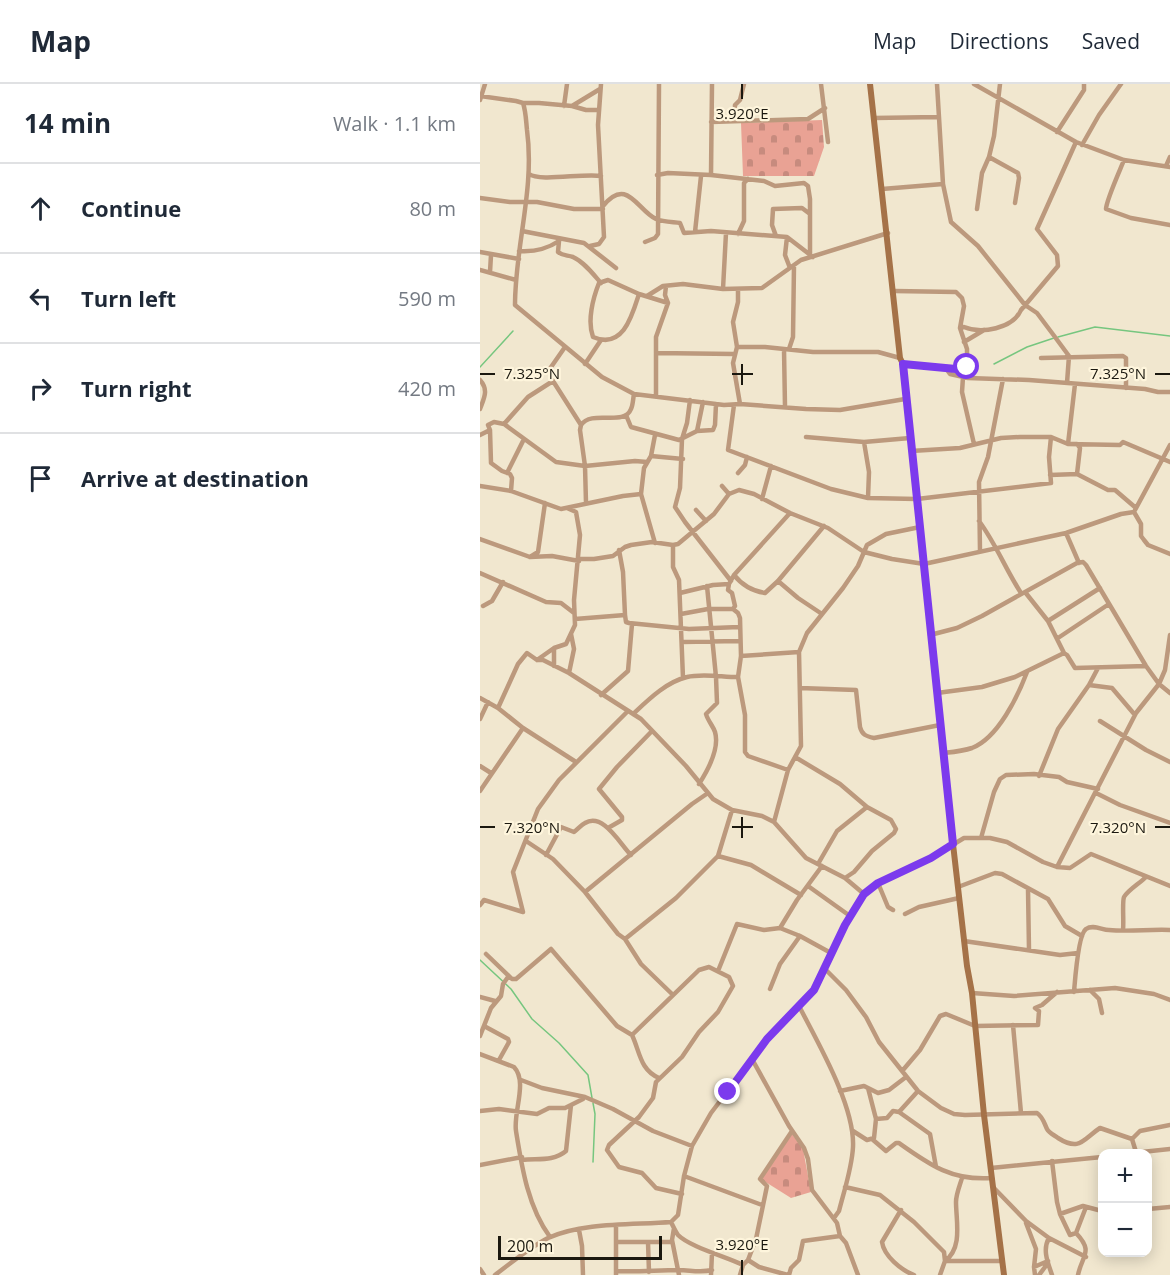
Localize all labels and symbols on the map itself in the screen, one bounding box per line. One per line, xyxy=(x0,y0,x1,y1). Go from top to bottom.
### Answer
text: 3.920°E xyxy=(715,103,769,123)
route start xyxy=(953,353,979,379)
text: 7.325°N xyxy=(504,363,560,383)
text: 7.325°N xyxy=(1090,363,1146,383)
text: 7.320°N xyxy=(504,817,560,837)
text: 7.320°N xyxy=(1090,817,1146,837)
route end xyxy=(714,1078,740,1104)
scale bar xyxy=(498,1233,662,1260)
text: 3.920°E xyxy=(715,1234,769,1254)

